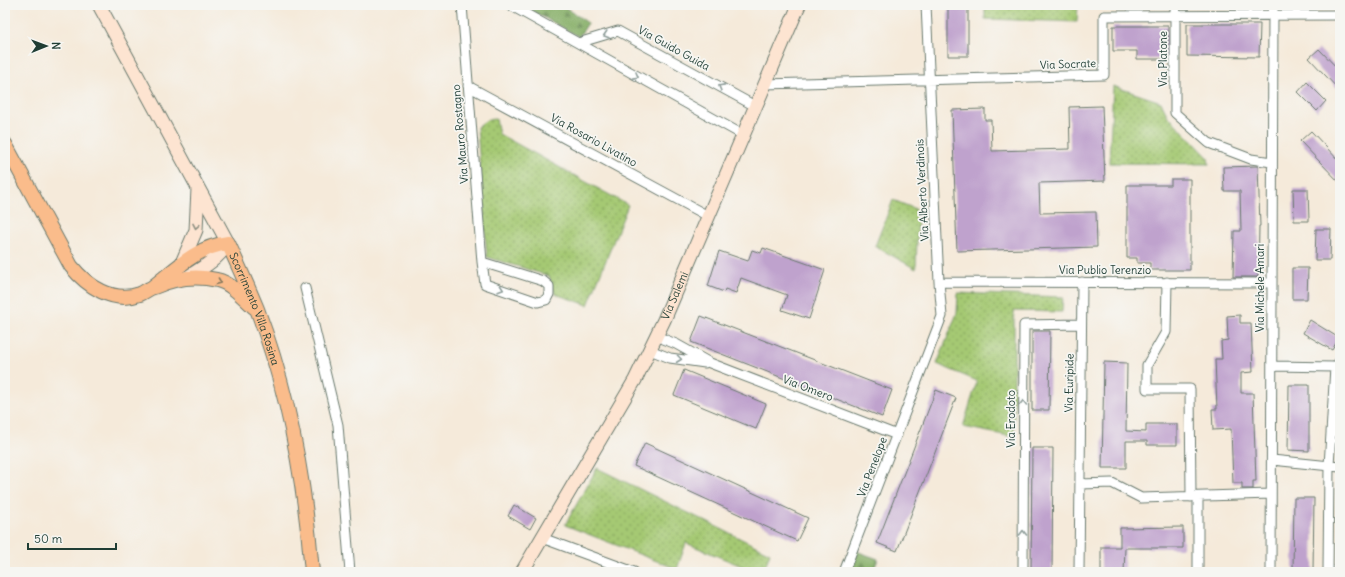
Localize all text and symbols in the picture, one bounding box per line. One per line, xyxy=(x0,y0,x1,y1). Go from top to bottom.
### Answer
street label: Via Guido Guida xyxy=(636,23,712,73)
north arrow xyxy=(26,26,66,66)
one-way arrow xyxy=(602,30,609,39)
street label: Via Platone xyxy=(1156,31,1170,87)
text: N xyxy=(49,42,63,50)
street label: Via Socrate xyxy=(1040,56,1096,72)
one-way arrow xyxy=(632,71,640,78)
street label: Via Mauro Rostagno xyxy=(449,84,471,184)
one-way arrow xyxy=(718,85,725,92)
street label: Via Rosario Livatino xyxy=(548,110,640,170)
street label: Via Alberto Verdinois xyxy=(912,138,932,242)
one-way arrow xyxy=(192,223,201,229)
street label: Via Michele Amari xyxy=(1253,244,1267,332)
street label: Scorrimento Villa Rosina xyxy=(226,250,283,367)
street label: Via Publio Terenzio xyxy=(1059,263,1151,277)
street label: Via Salemi xyxy=(658,269,691,322)
one-way arrow xyxy=(216,277,223,285)
one-way arrow xyxy=(498,284,505,293)
street label: Via Euripide xyxy=(1061,353,1077,413)
one-way arrow xyxy=(676,354,682,363)
street label: Via Omero xyxy=(781,372,835,404)
street label: Via Erodoto xyxy=(1004,390,1018,448)
one-way arrow xyxy=(1019,400,1027,406)
street label: Via Penelope xyxy=(854,435,890,499)
scale bar xyxy=(28,525,116,551)
one-way arrow xyxy=(1019,530,1027,536)
text: 50 m xyxy=(34,531,63,546)

